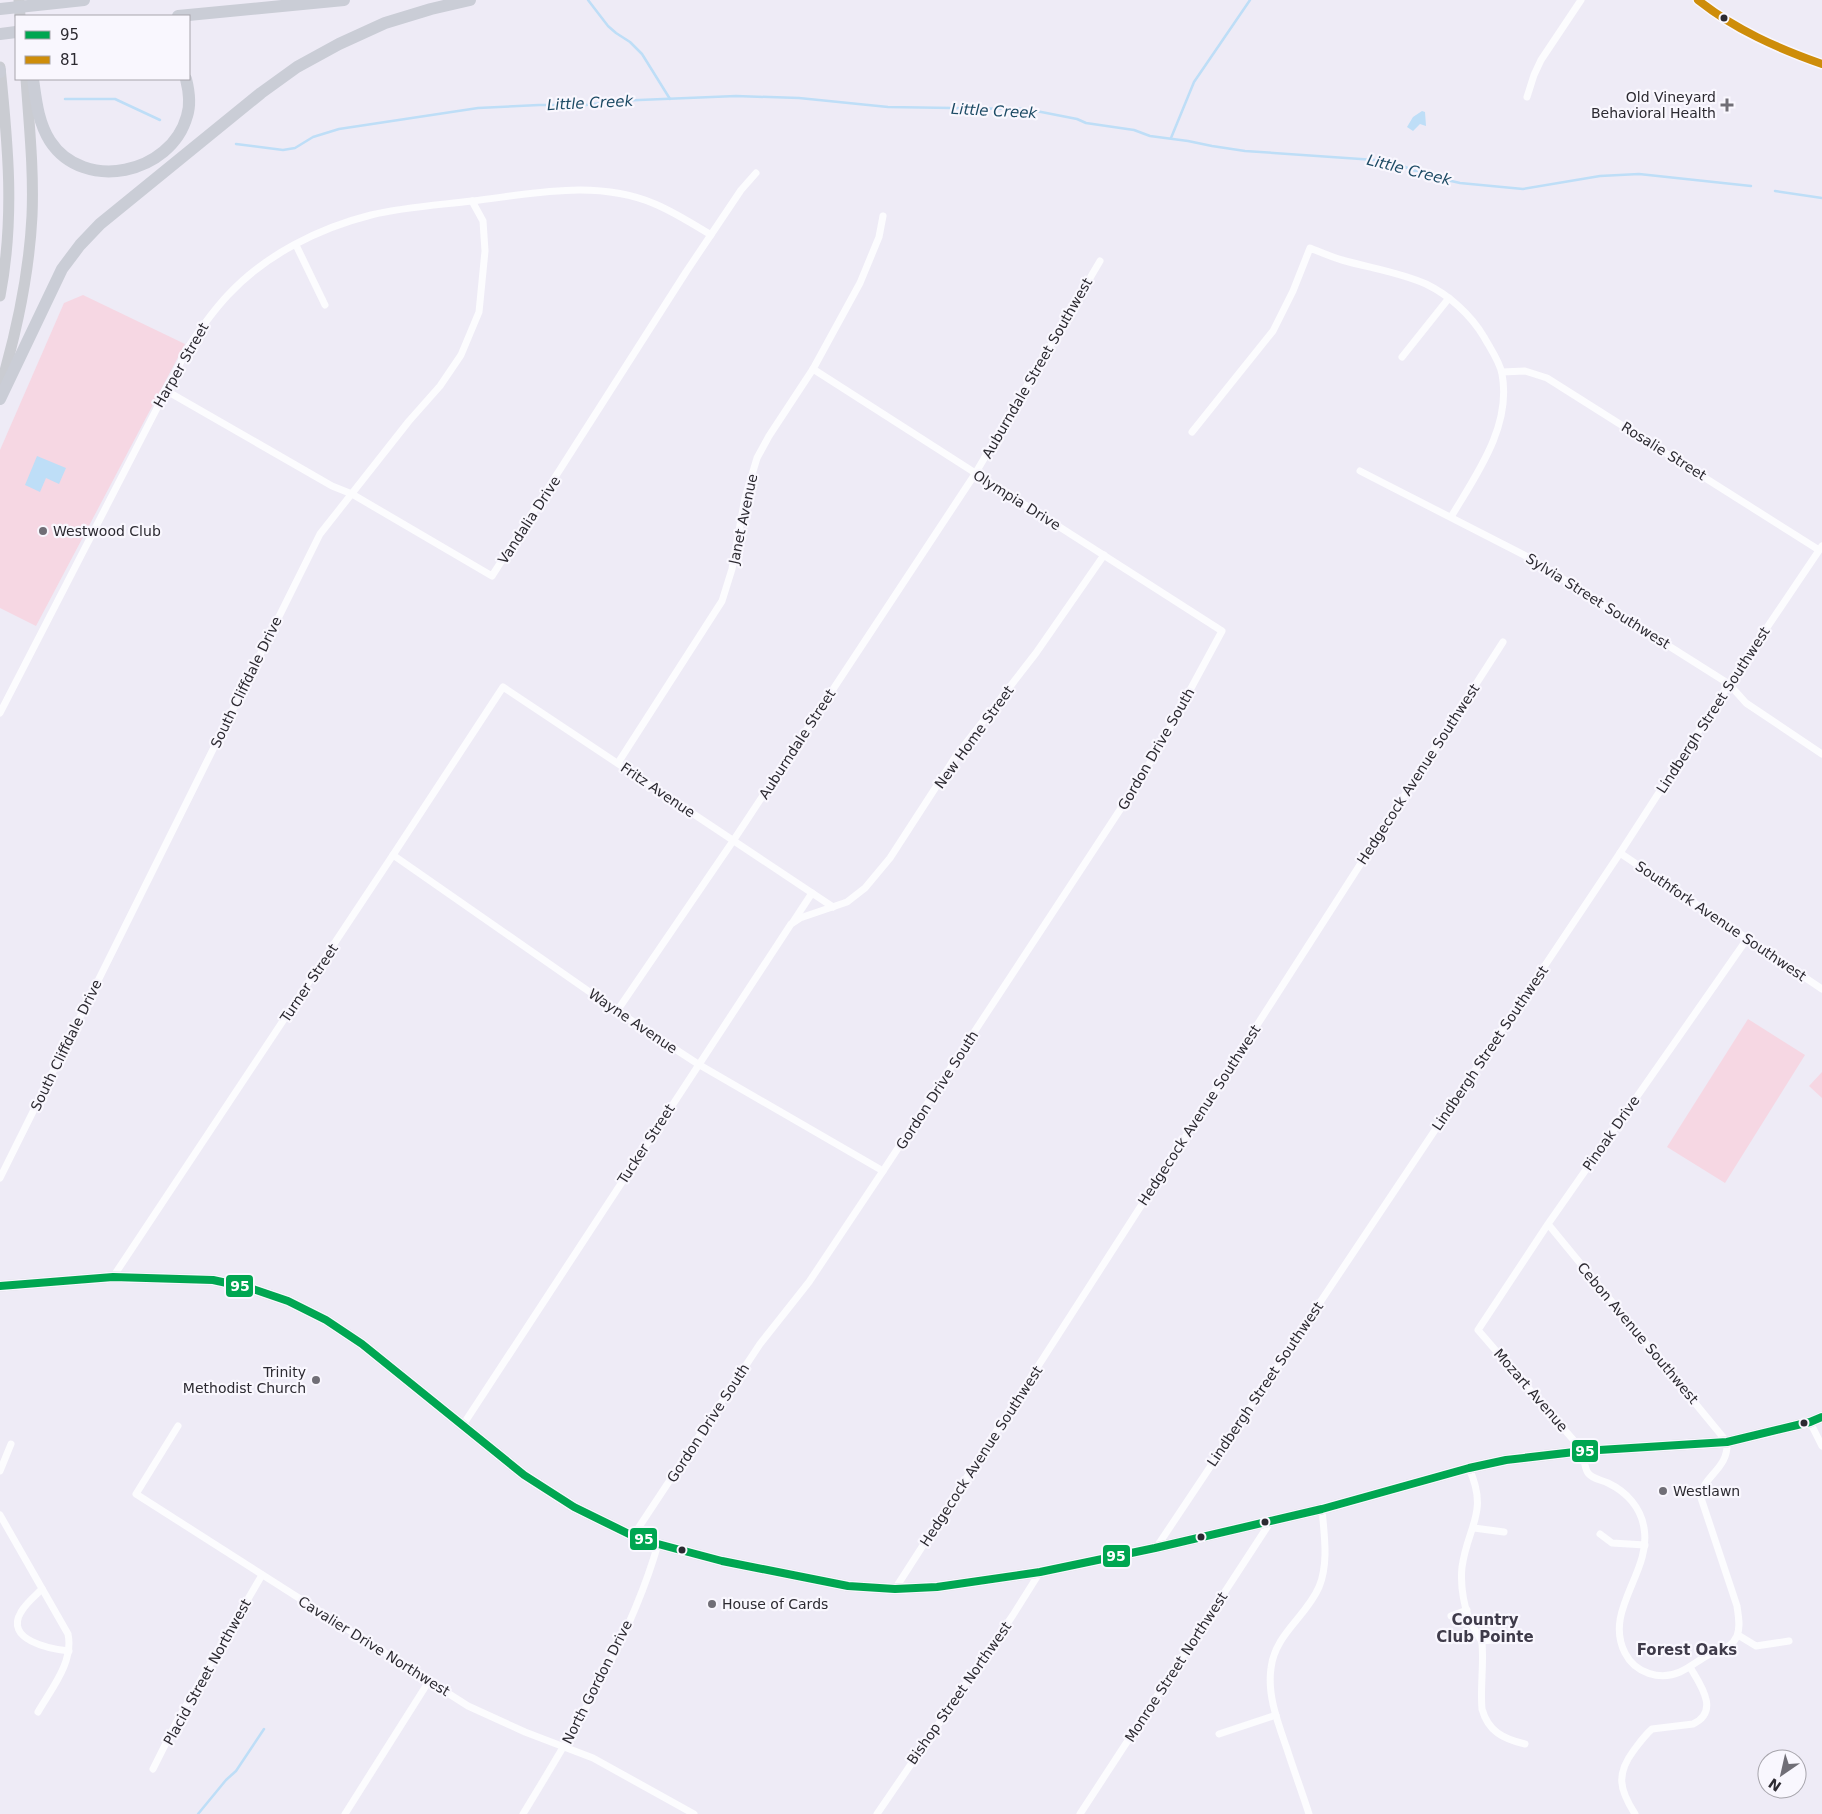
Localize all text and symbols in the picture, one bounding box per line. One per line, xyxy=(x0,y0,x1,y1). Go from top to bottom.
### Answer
unlabelled marker xyxy=(1719,13,1729,23)
legend xyxy=(15,15,190,80)
text: 95 xyxy=(60,26,79,44)
text: 81 xyxy=(60,51,79,69)
place label: Old Vineyard Behavioral Health xyxy=(1591,89,1716,121)
water label: Little Creek xyxy=(546,92,635,114)
marker: Old Vineyard Behavioral Health xyxy=(1720,98,1734,112)
water label: Little Creek xyxy=(950,100,1039,122)
water label: Little Creek xyxy=(1365,151,1454,189)
street label: Auburndale Street Southwest xyxy=(979,275,1096,461)
street label: Harper Street xyxy=(150,319,212,410)
street label: Rosalie Street xyxy=(1619,419,1710,484)
street label: Olympia Drive xyxy=(970,467,1064,533)
street label: Janet Avenue xyxy=(725,472,760,567)
street label: Vandalia Drive xyxy=(495,473,563,567)
place label: Westwood Club xyxy=(53,523,161,539)
marker: Westwood Club xyxy=(37,525,49,537)
street label: Sylvia Street Southwest xyxy=(1523,550,1673,652)
street label: South Cliffdale Drive xyxy=(207,614,285,750)
street label: Lindbergh Street Southwest xyxy=(1653,623,1773,796)
street label: Hedgecock Avenue Southwest xyxy=(1354,680,1483,867)
street label: New Home Street xyxy=(931,682,1017,792)
street label: Gordon Drive South xyxy=(1115,685,1197,813)
street label: Auburndale Street xyxy=(756,686,839,802)
street label: Fritz Avenue xyxy=(618,759,698,821)
street label: Southfork Avenue Southwest xyxy=(1633,858,1810,985)
street label: Turner Street xyxy=(276,940,341,1026)
street label: Lindbergh Street Southwest xyxy=(1429,962,1551,1133)
street label: South Cliffdale Drive xyxy=(27,977,105,1113)
street label: Wayne Avenue xyxy=(586,985,680,1057)
street label: Hedgecock Avenue Southwest xyxy=(1135,1021,1264,1208)
street label: Gordon Drive South xyxy=(893,1028,981,1152)
street label: Pinoak Drive xyxy=(1579,1092,1643,1174)
street label: Tucker Street xyxy=(614,1101,678,1188)
street label: Cebon Avenue Southwest xyxy=(1574,1259,1702,1407)
line badge: 95 xyxy=(225,1274,254,1298)
text: 95 xyxy=(230,1278,250,1294)
street label: Lindbergh Street Southwest xyxy=(1204,1298,1326,1469)
street label: Mozart Avenue xyxy=(1491,1345,1571,1435)
street label: Gordon Drive South xyxy=(664,1361,752,1485)
street label: Hedgecock Avenue Southwest xyxy=(917,1362,1046,1549)
place label: Trinity Methodist Church xyxy=(183,1364,306,1396)
marker: Trinity Methodist Church xyxy=(310,1374,322,1386)
unlabelled marker xyxy=(1799,1418,1809,1428)
line badge: 95 xyxy=(1571,1439,1599,1463)
text: 95 xyxy=(1575,1443,1595,1459)
place label: Westlawn xyxy=(1673,1483,1740,1499)
marker: Westlawn xyxy=(1657,1485,1669,1497)
unlabelled marker xyxy=(1260,1517,1270,1527)
line badge: 95 xyxy=(629,1527,658,1551)
text: 95 xyxy=(634,1531,654,1547)
unlabelled marker xyxy=(1196,1532,1206,1542)
line badge: 95 xyxy=(1102,1544,1131,1568)
unlabelled marker xyxy=(677,1545,687,1555)
text: 95 xyxy=(1106,1548,1126,1564)
street label: Monroe Street Northwest xyxy=(1121,1589,1231,1745)
street label: Cavalier Drive Northwest xyxy=(295,1593,453,1700)
street label: Placid Street Northwest xyxy=(160,1596,254,1748)
place label: House of Cards xyxy=(722,1596,828,1612)
marker: House of Cards xyxy=(706,1598,718,1610)
district label: Country Club Pointe xyxy=(1436,1611,1534,1646)
street label: North Gordon Drive xyxy=(559,1617,635,1747)
street label: Bishop Street Northwest xyxy=(904,1618,1015,1767)
district label: Forest Oaks xyxy=(1637,1641,1737,1659)
north arrow xyxy=(1757,1749,1807,1799)
text: N xyxy=(1765,1775,1784,1795)

